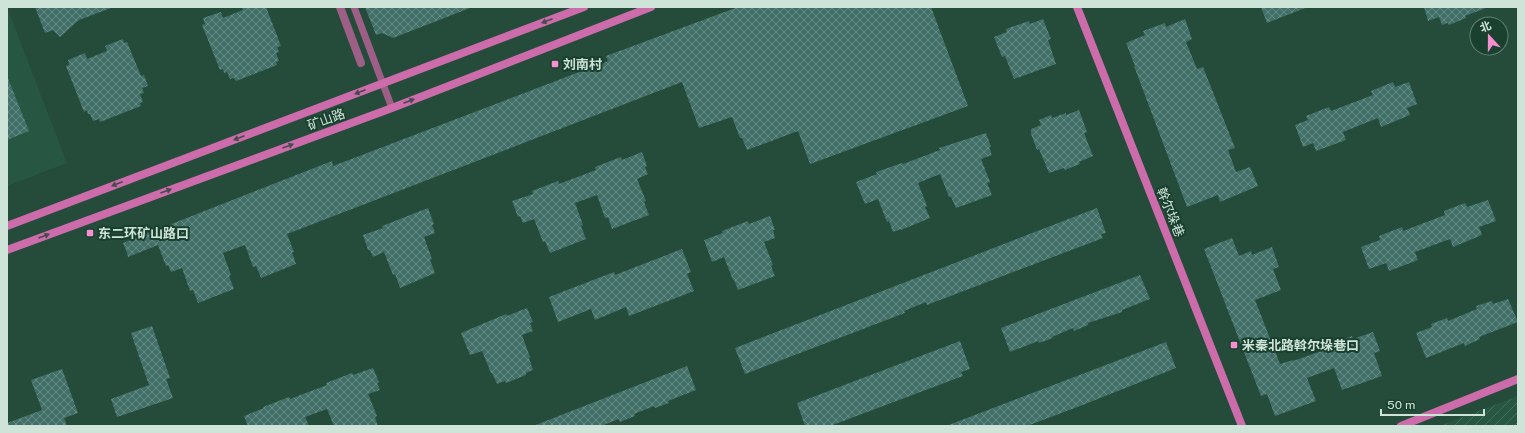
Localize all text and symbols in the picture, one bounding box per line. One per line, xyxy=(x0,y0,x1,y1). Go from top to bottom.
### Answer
north arrow xyxy=(1469,16,1509,56)
one-way arrow xyxy=(541,18,553,24)
text: 北 xyxy=(1478,19,1493,34)
place label: 刘南村 xyxy=(563,57,602,72)
marker: 刘南村 xyxy=(550,59,560,69)
one-way arrow xyxy=(354,90,366,96)
one-way arrow xyxy=(404,97,416,103)
street label: 矿山路 xyxy=(305,106,347,133)
one-way arrow xyxy=(232,136,244,142)
one-way arrow xyxy=(282,143,294,149)
one-way arrow xyxy=(111,182,123,188)
street label: 幹尔垛巷 xyxy=(1154,185,1187,239)
one-way arrow xyxy=(160,188,172,194)
place label: 东二环矿山路口 xyxy=(98,226,189,241)
marker: 东二环矿山路口 xyxy=(85,228,95,238)
one-way arrow xyxy=(38,233,50,239)
place label: 米秦北路斡尔垛巷口 xyxy=(1242,338,1359,353)
marker: 米秦北路斡尔垛巷口 xyxy=(1229,340,1239,350)
scale bar xyxy=(1381,391,1484,417)
text: 50 m xyxy=(1387,398,1415,412)

